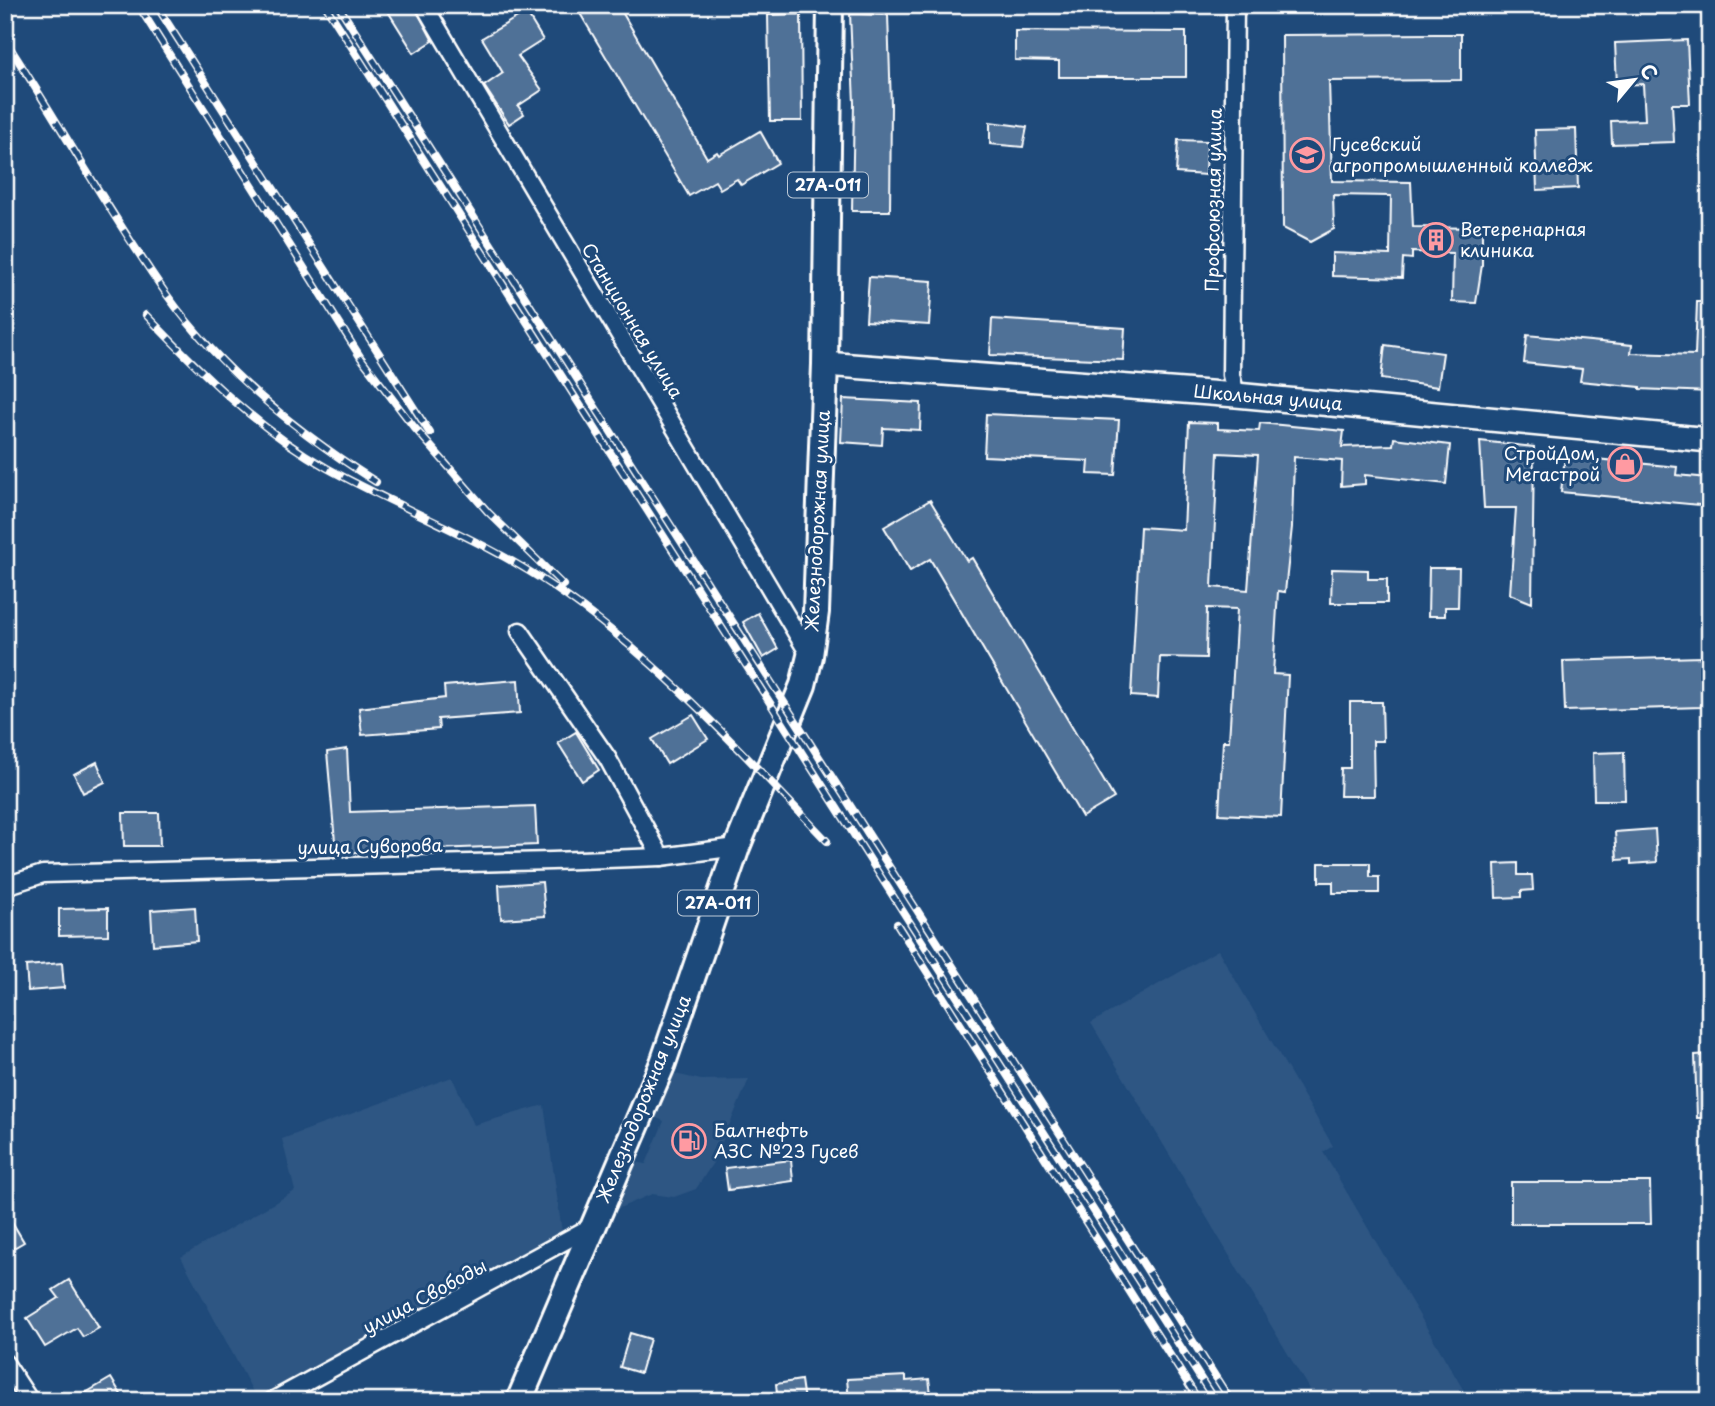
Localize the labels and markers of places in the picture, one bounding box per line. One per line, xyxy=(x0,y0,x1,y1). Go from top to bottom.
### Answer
place label: Гусевский агропромышленный колледж xyxy=(1332,130,1593,178)
school or university icon: Гусевский агропромышленный колледж xyxy=(1288,136,1326,174)
place label: Ветеренарная клиника xyxy=(1460,215,1587,263)
building icon: Ветеренарная клиника xyxy=(1417,221,1455,259)
place label: СтройДом, Мегастрой xyxy=(1504,439,1600,487)
shop icon: СтройДом, Мегастрой xyxy=(1606,445,1644,483)
place label: Балтнефть АЗС №23 Гусев xyxy=(714,1116,859,1164)
fuel station icon: Балтнефть АЗС №23 Гусев xyxy=(670,1122,708,1160)

